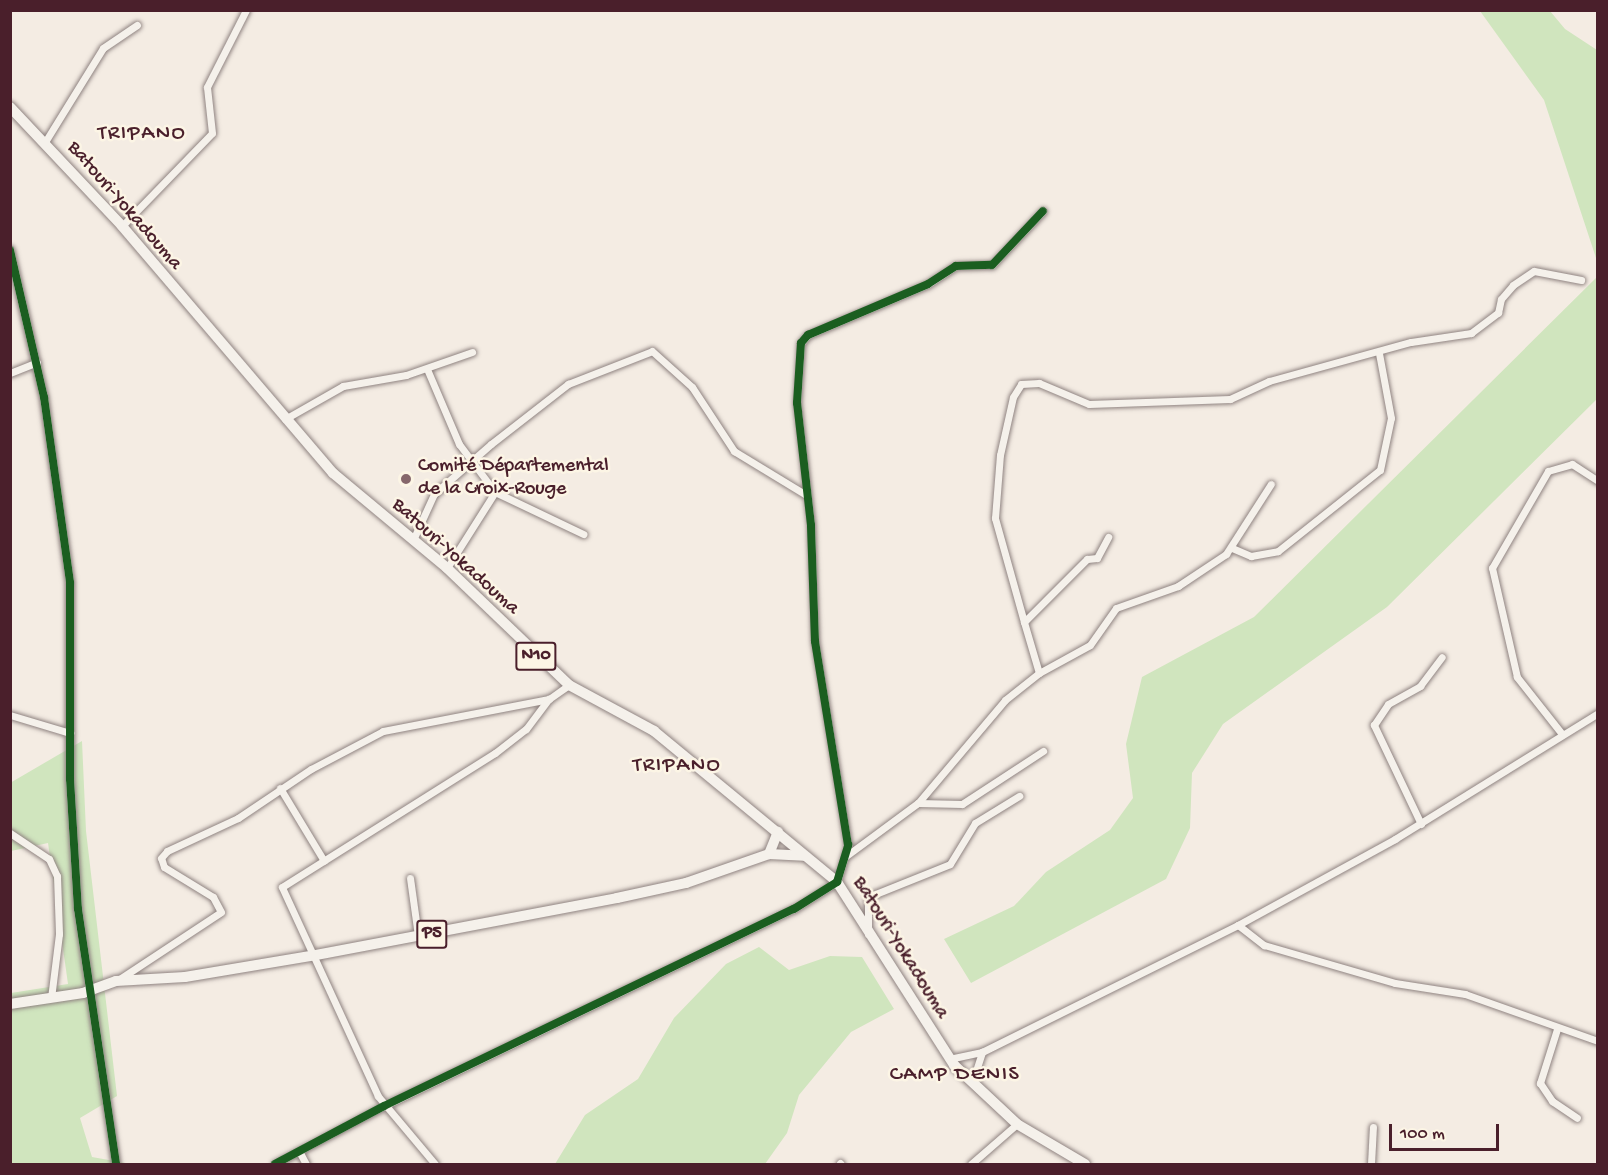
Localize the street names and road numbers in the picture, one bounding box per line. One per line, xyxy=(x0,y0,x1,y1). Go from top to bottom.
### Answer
street label: Batouri-Yokadouma xyxy=(61,136,187,276)
street label: Batouri-Yokadouma xyxy=(386,493,524,621)
road number: N10 xyxy=(515,641,557,671)
street label: Batouri-Yokadouma xyxy=(847,872,953,1024)
road number: P5 xyxy=(416,919,448,949)

